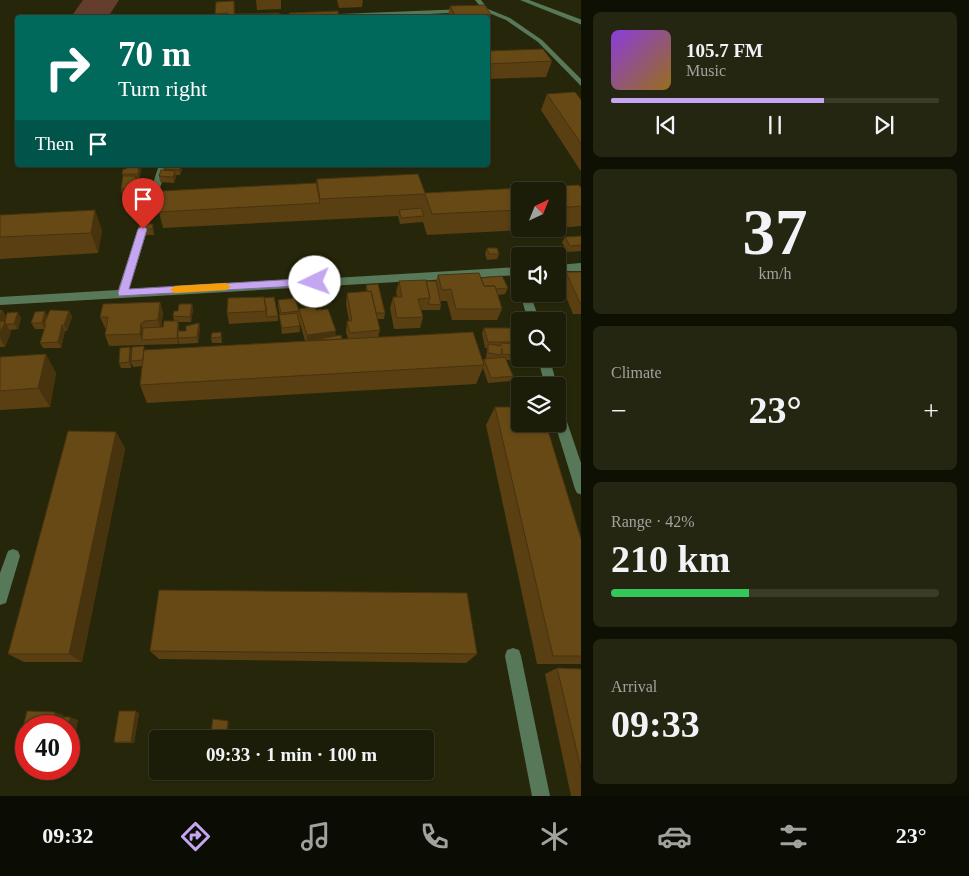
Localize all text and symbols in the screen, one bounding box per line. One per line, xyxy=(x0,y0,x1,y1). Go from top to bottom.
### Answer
icon: right xyxy=(35,35,100,100)
text: 70 m xyxy=(118,35,191,74)
text: 105.7 FM xyxy=(686,40,763,61)
text: Music xyxy=(686,62,726,79)
text: Turn right xyxy=(118,76,207,101)
icon: previous xyxy=(652,111,680,139)
icon: pause xyxy=(761,111,789,139)
icon: next xyxy=(870,111,898,139)
icon: arrive xyxy=(84,130,112,158)
text: Then xyxy=(35,133,74,154)
pin xyxy=(122,178,164,229)
north arrow xyxy=(511,182,566,238)
map controls xyxy=(511,182,566,432)
icon: arrive xyxy=(129,185,157,213)
text: 37 xyxy=(743,196,808,268)
button: sound xyxy=(511,247,566,302)
position arrow xyxy=(288,255,340,307)
text: km/h xyxy=(759,265,791,282)
button: search xyxy=(511,312,566,367)
text: Climate xyxy=(611,364,662,381)
button: layers xyxy=(511,377,566,432)
text: 23° xyxy=(748,389,802,431)
text: − xyxy=(611,395,627,426)
text: + xyxy=(923,395,939,426)
text: Range · 42% xyxy=(611,513,695,530)
text: 210 km xyxy=(611,538,730,580)
text: Arrival xyxy=(611,678,657,695)
text: 09:33 xyxy=(611,703,700,745)
speed limit sign: 40 xyxy=(15,715,80,780)
text: 09:33 · 1 min · 100 m xyxy=(206,744,377,765)
icon: directions xyxy=(178,819,213,854)
icon: music xyxy=(298,819,333,854)
icon: phone xyxy=(417,819,452,854)
icon: climate xyxy=(537,819,572,854)
icon: car xyxy=(657,819,692,854)
icon: filters xyxy=(776,819,811,854)
text: 09:32 xyxy=(42,823,94,848)
text: 23° xyxy=(896,823,927,848)

